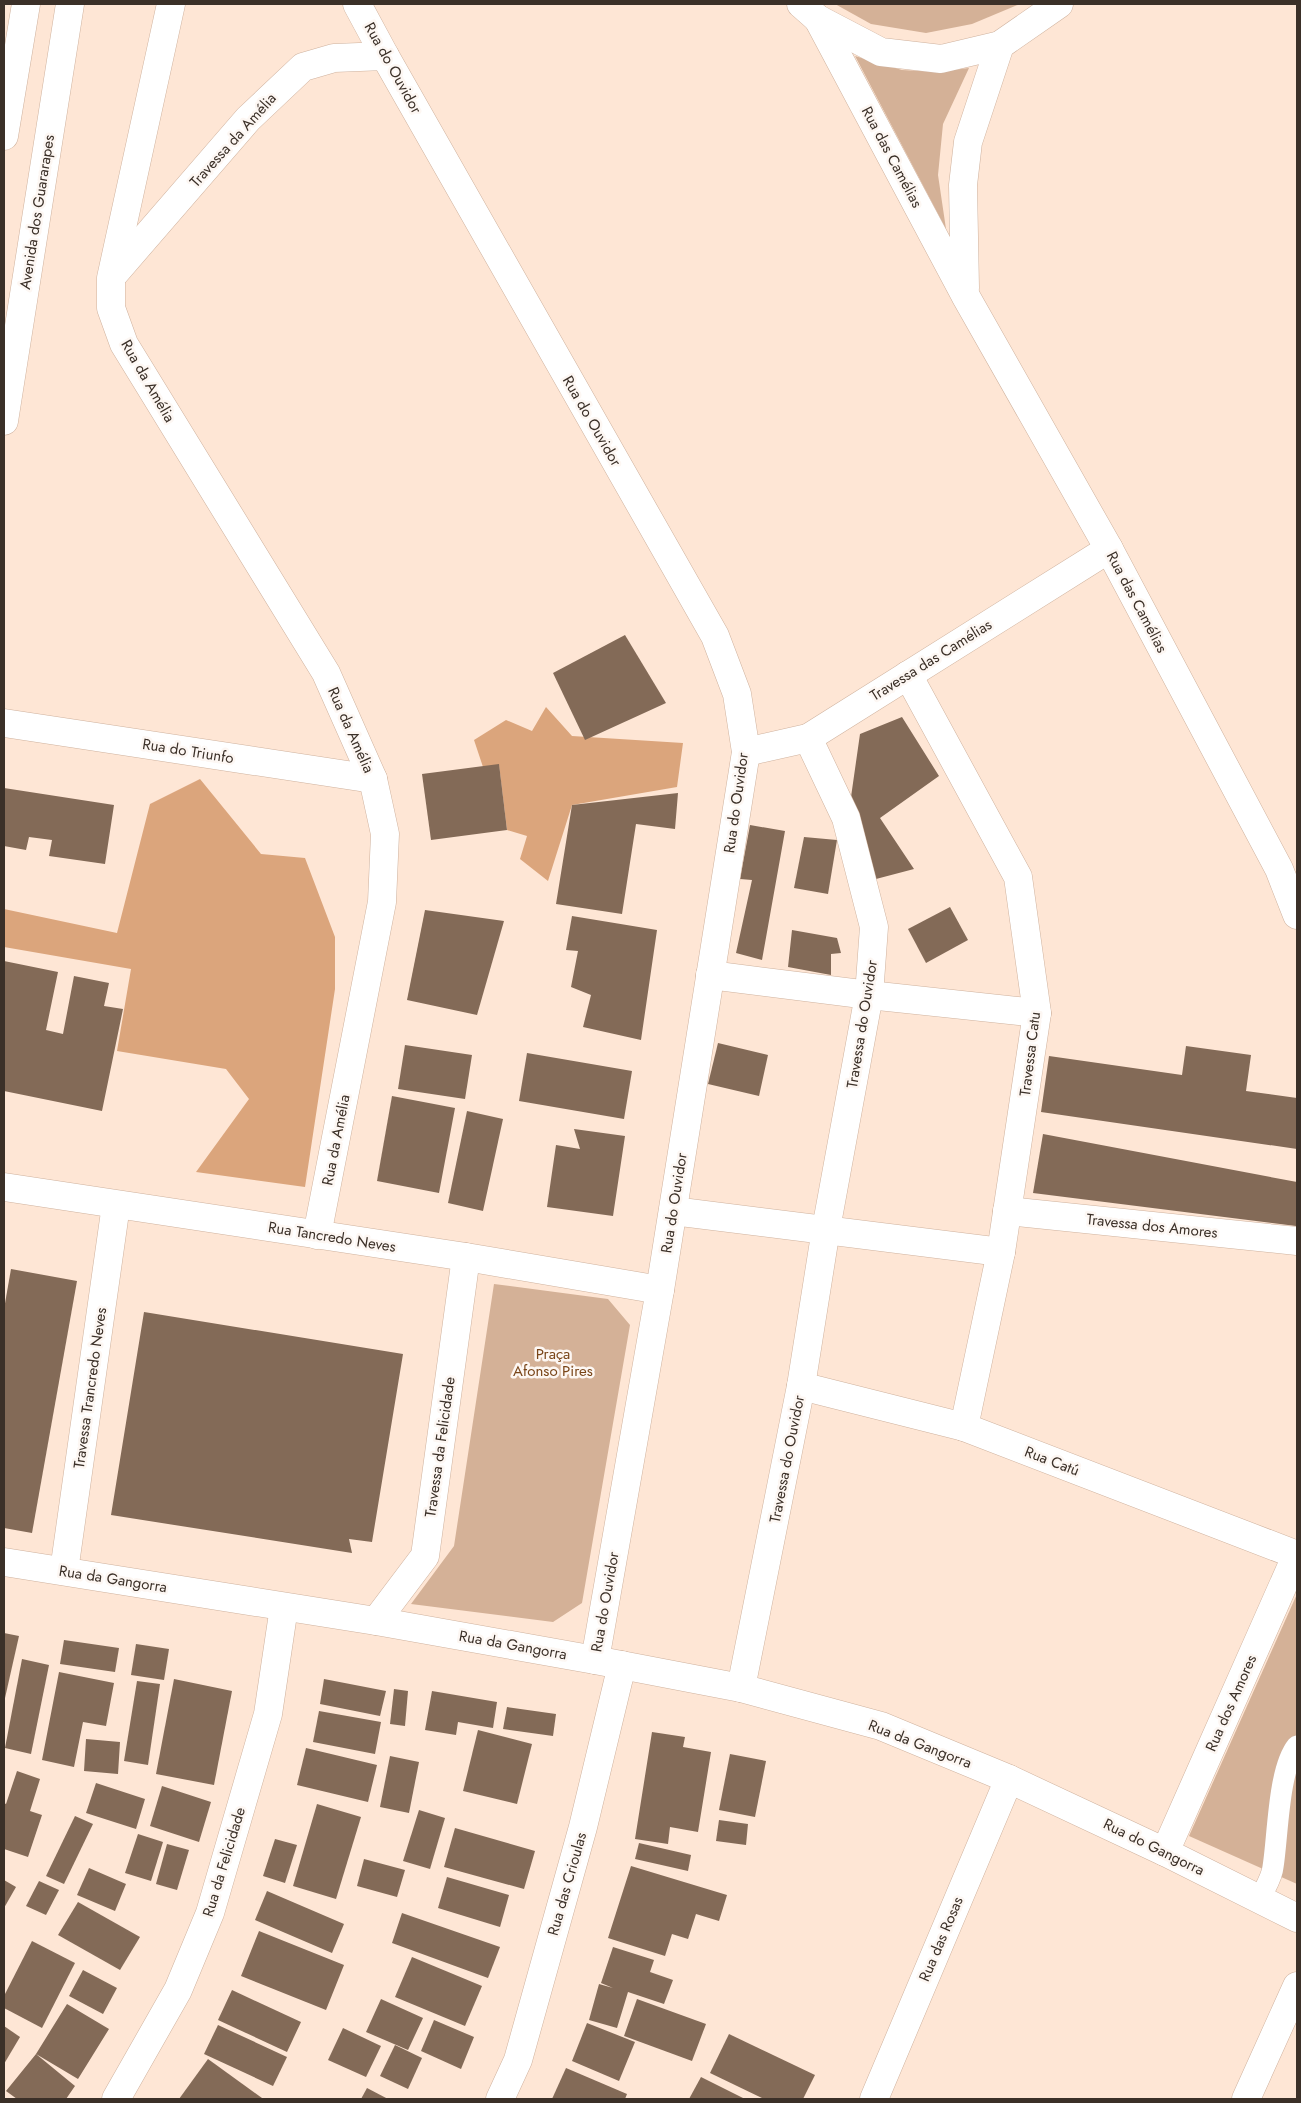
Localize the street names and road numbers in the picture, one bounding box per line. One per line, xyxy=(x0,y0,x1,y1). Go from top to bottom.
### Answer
street label: Rua do Ouvidor xyxy=(359,18,428,118)
street label: Travessa da Amélia xyxy=(185,88,281,192)
street label: Rua das Camélias xyxy=(856,102,928,212)
street label: Avenida dos Guararapes xyxy=(14,133,60,291)
street label: Rua da Amélia xyxy=(115,336,181,426)
street label: Rua do Ouvidor xyxy=(557,372,627,471)
street label: Rua das Camélias xyxy=(1101,547,1173,657)
street label: Travessa das Camélias xyxy=(866,614,996,706)
street label: Rua da Amélia xyxy=(322,683,380,777)
street label: Rua do Triunfo xyxy=(141,733,235,769)
street label: Rua do Ouvidor xyxy=(718,750,754,855)
street label: Travessa do Ouvidor xyxy=(841,958,883,1090)
street label: Travessa Catu xyxy=(1014,1011,1046,1097)
street label: Rua da Amélia xyxy=(316,1093,356,1187)
street label: Rua do Ouvidor xyxy=(655,1150,693,1255)
street label: Travessa dos Amores xyxy=(1085,1208,1219,1244)
street label: Rua Tancredo Neves xyxy=(267,1216,397,1258)
street label: Travessa Trancredo Neves xyxy=(68,1306,112,1470)
street label: Travessa da Felicidade xyxy=(419,1375,461,1519)
street label: Travessa do Ouvidor xyxy=(764,1393,810,1525)
street label: Rua Catú xyxy=(1021,1441,1083,1481)
street label: Rua do Ouvidor xyxy=(585,1549,625,1654)
street label: Rua da Gangorra xyxy=(57,1560,169,1598)
street label: Rua da Gangorra xyxy=(457,1625,569,1665)
street label: Rua dos Amores xyxy=(1200,1651,1262,1755)
street label: Rua da Gangorra xyxy=(865,1714,975,1774)
street label: Rua da Felicidade xyxy=(197,1804,251,1919)
street label: Rua do Gangorra xyxy=(1100,1813,1208,1881)
street label: Rua das Crioulas xyxy=(542,1830,592,1938)
street label: Rua das Rosas xyxy=(913,1893,969,1985)

